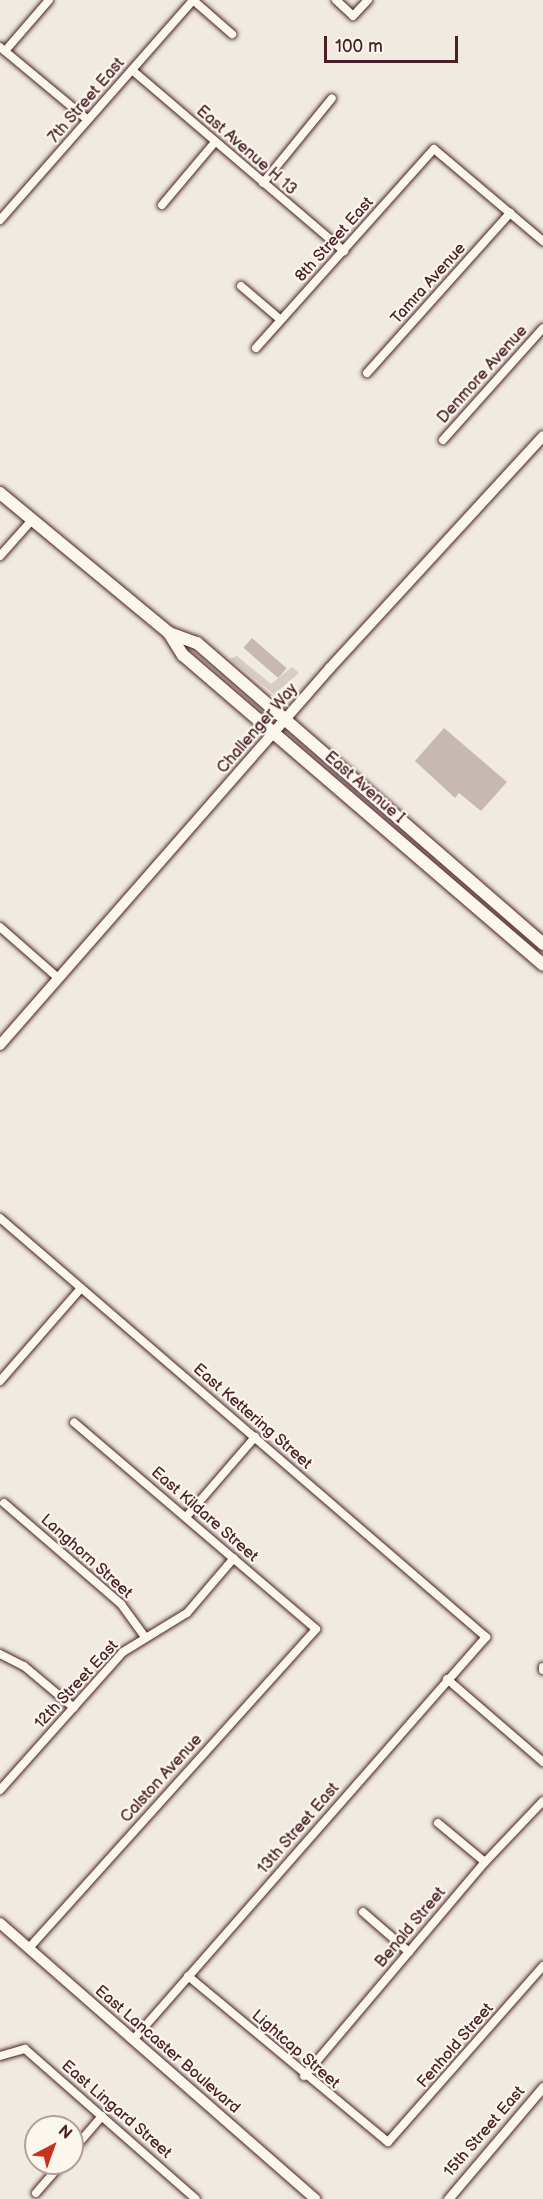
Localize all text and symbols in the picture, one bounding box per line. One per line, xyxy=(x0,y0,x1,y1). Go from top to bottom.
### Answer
scale bar xyxy=(327,24,460,62)
text: 100 m xyxy=(335,36,383,57)
street label: 7th Street East xyxy=(45,54,129,148)
street label: East Avenue H 13 xyxy=(192,102,300,200)
street label: 8th Street East xyxy=(292,193,378,287)
street label: Tamra Avenue xyxy=(387,239,471,329)
street label: Denmore Avenue xyxy=(434,322,532,428)
street label: Challenger Way xyxy=(213,680,303,778)
street label: East Avenue I xyxy=(320,748,408,828)
street label: East Kettering Street xyxy=(189,1360,315,1474)
street label: East Kildare Street xyxy=(146,1463,262,1567)
street label: Langhorn Street xyxy=(36,1511,136,1603)
street label: 12th Street East xyxy=(31,1637,123,1733)
street label: Calston Avenue xyxy=(117,1731,207,1827)
street label: 13th Street East xyxy=(254,1779,344,1879)
street label: Benald Street xyxy=(372,1884,450,1972)
street label: East Lancaster Boulevard xyxy=(91,1982,243,2118)
street label: Fenhold Street xyxy=(414,2000,498,2092)
street label: Lightcap Street xyxy=(247,2006,343,2094)
street label: East Lingard Street xyxy=(57,2057,175,2163)
street label: 15th Street East xyxy=(440,2083,530,2181)
north arrow xyxy=(24,2115,84,2175)
text: N xyxy=(54,2121,76,2144)

